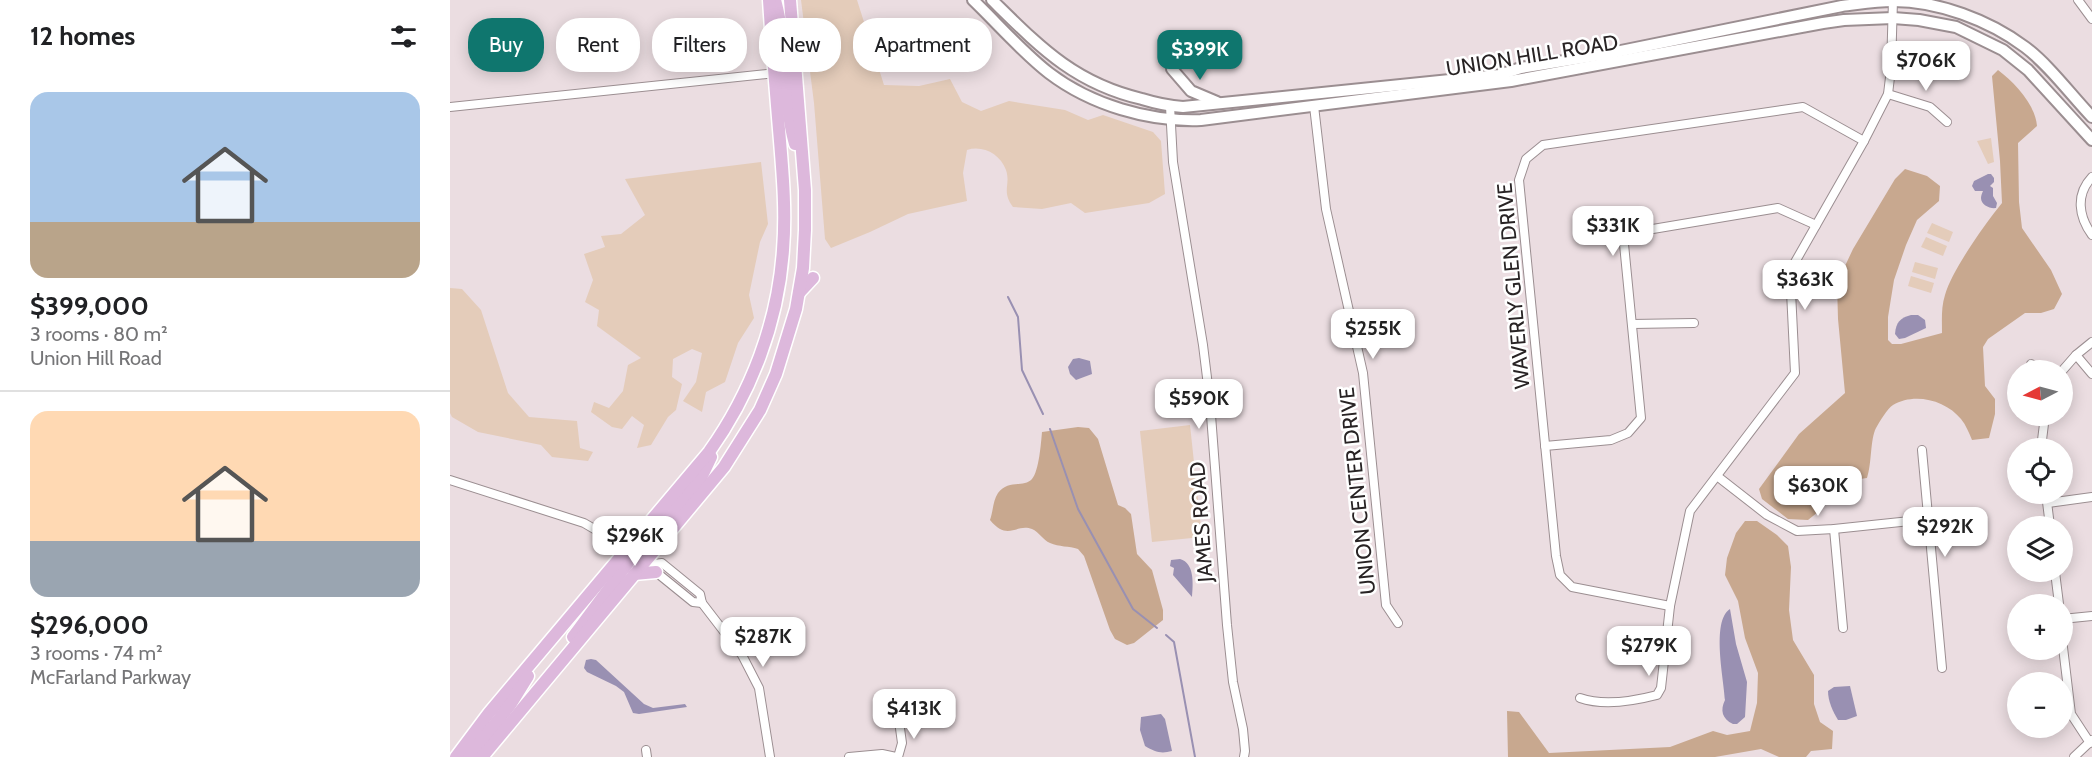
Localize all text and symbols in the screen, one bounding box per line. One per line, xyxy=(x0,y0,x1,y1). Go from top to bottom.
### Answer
chip: Buy xyxy=(468,18,544,72)
chip: Rent xyxy=(556,18,640,72)
chip: Filters xyxy=(652,18,747,72)
chip: New xyxy=(759,18,841,72)
chip: Apartment xyxy=(853,18,992,72)
text: 12 homes xyxy=(30,20,135,52)
icon: filters xyxy=(387,20,420,53)
street label: UNION HILL ROAD xyxy=(1444,29,1620,81)
pin: $399K xyxy=(1158,30,1242,81)
text: $399K xyxy=(1171,37,1229,61)
pin: $706K xyxy=(1884,41,1968,92)
text: $706K xyxy=(1896,48,1956,72)
icon: home xyxy=(171,131,279,239)
street label: WAVERLY GLEN DRIVE xyxy=(1492,182,1534,390)
pin: $331K xyxy=(1571,206,1655,257)
text: $331K xyxy=(1586,213,1640,237)
pin: $363K xyxy=(1763,260,1847,311)
text: $363K xyxy=(1777,267,1833,291)
text: $399,000 xyxy=(30,290,149,322)
pin: $255K xyxy=(1331,309,1415,360)
text: $255K xyxy=(1345,316,1401,340)
text: 3 rooms · 80 m² xyxy=(30,322,168,346)
text: Union Hill Road xyxy=(30,346,162,370)
north arrow xyxy=(2007,360,2073,426)
map controls xyxy=(2007,360,2073,738)
pin: $590K xyxy=(1157,379,1241,430)
text: $590K xyxy=(1169,386,1229,410)
street label: UNION CENTER DRIVE xyxy=(1334,386,1380,596)
button: locate xyxy=(2007,438,2073,504)
icon: home xyxy=(171,450,279,558)
street label: JAMES ROAD xyxy=(1184,461,1218,584)
pin: $630K xyxy=(1776,466,1860,517)
text: $630K xyxy=(1788,473,1848,497)
pin: $292K xyxy=(1903,507,1987,558)
text: $292K xyxy=(1917,514,1973,538)
pin: $296K xyxy=(593,516,677,567)
button: layers xyxy=(2007,516,2073,582)
text: $296K xyxy=(606,523,664,547)
button: + xyxy=(2007,594,2073,660)
text: $296,000 xyxy=(30,609,149,641)
pin: $287K xyxy=(721,617,805,668)
text: $287K xyxy=(735,624,792,648)
pin: $279K xyxy=(1607,626,1691,677)
text: $279K xyxy=(1621,633,1677,657)
text: 3 rooms · 74 m² xyxy=(30,641,163,665)
text: McFarland Parkway xyxy=(30,665,191,689)
button: − xyxy=(2007,672,2073,738)
pin: $413K xyxy=(872,689,956,740)
text: $413K xyxy=(887,696,941,720)

